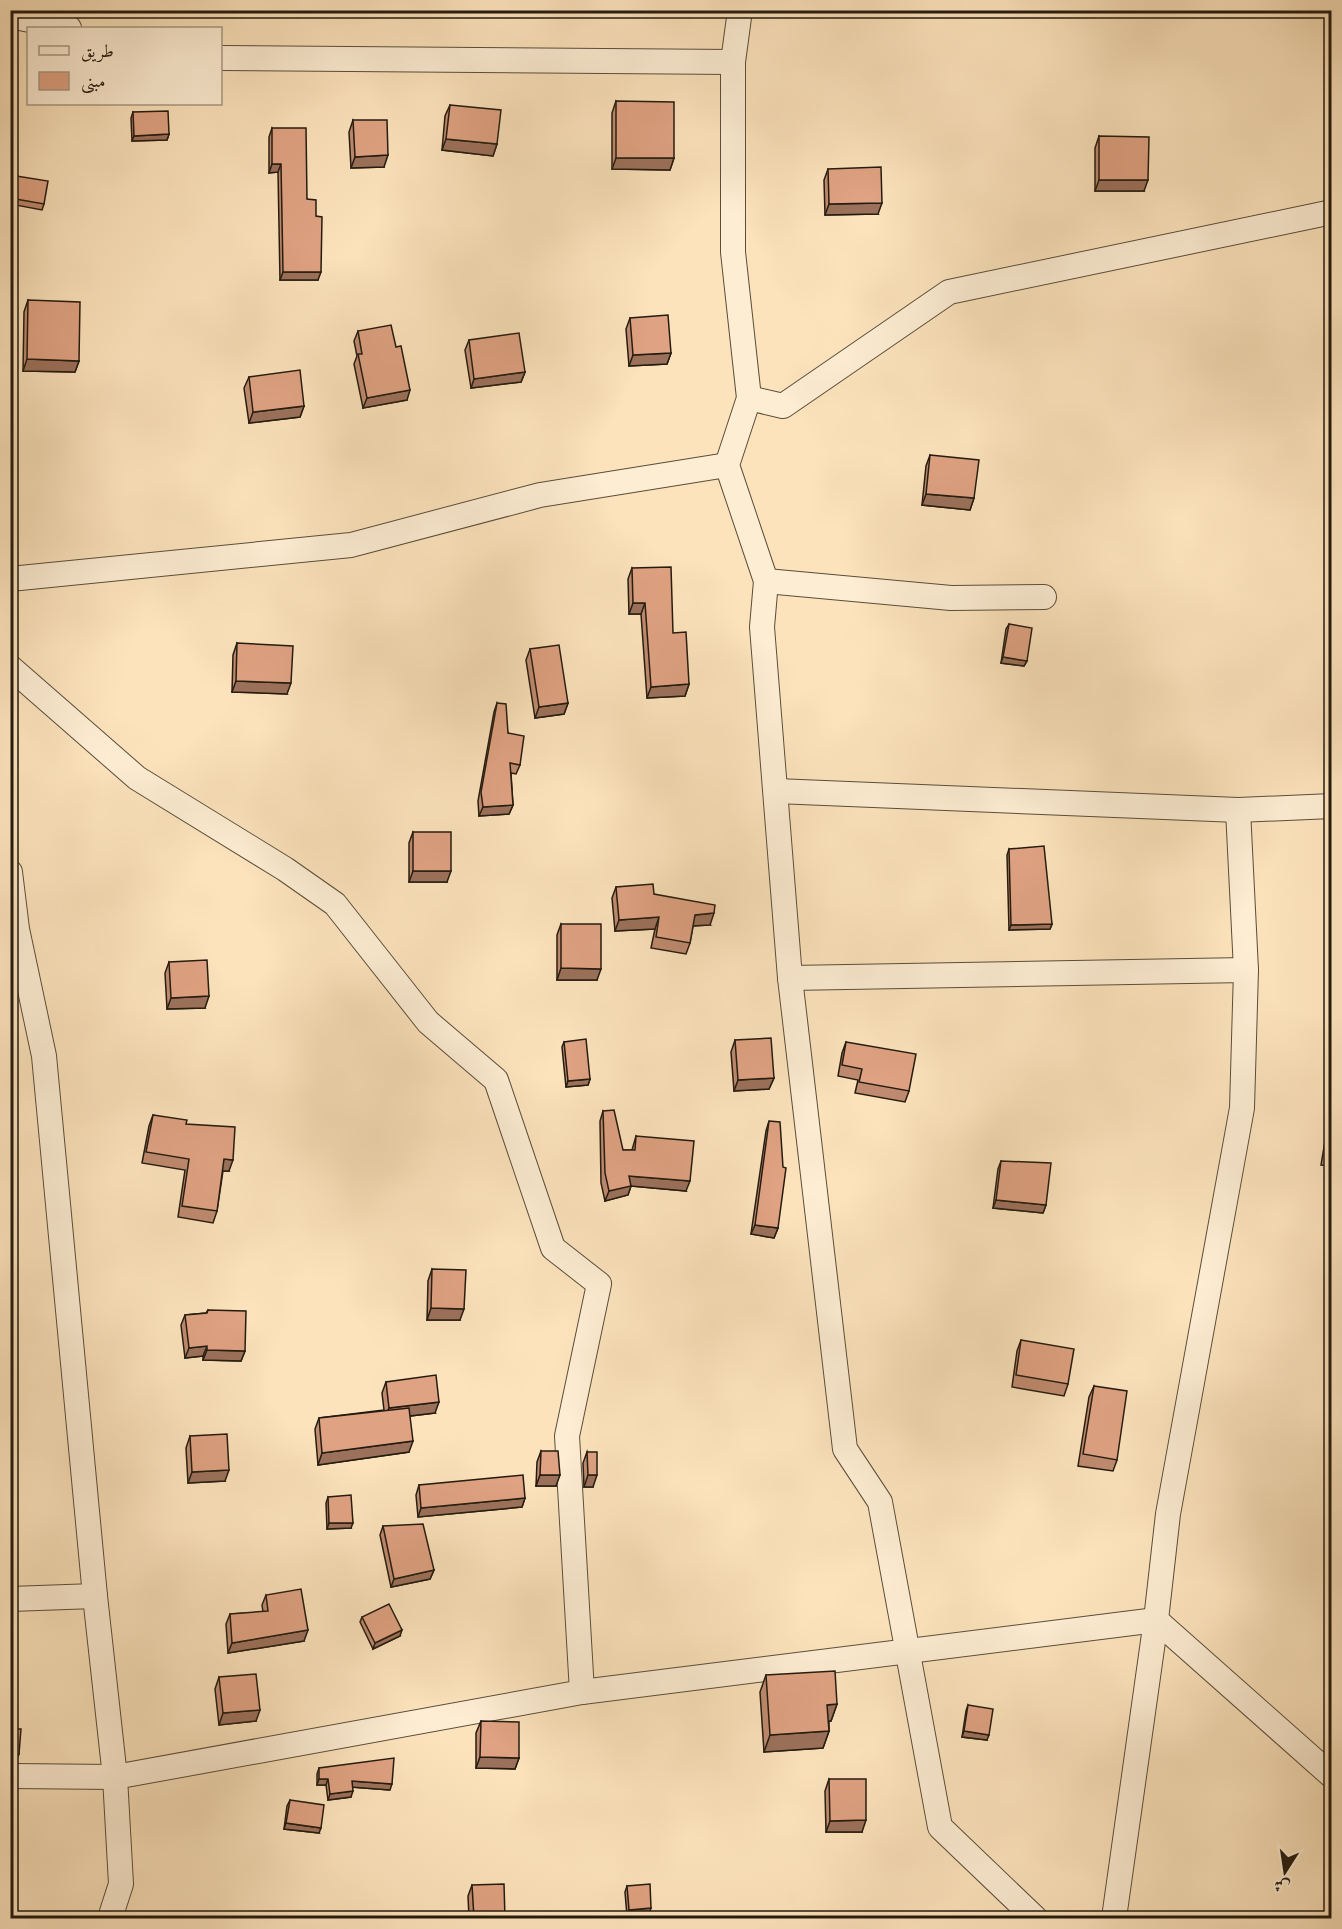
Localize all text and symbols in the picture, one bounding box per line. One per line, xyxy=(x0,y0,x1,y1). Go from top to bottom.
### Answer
legend xyxy=(27,27,222,105)
text: طريق xyxy=(81,40,114,63)
text: مبنى xyxy=(81,70,106,94)
north arrow xyxy=(1255,1842,1315,1902)
text: ش xyxy=(1272,1875,1292,1898)

